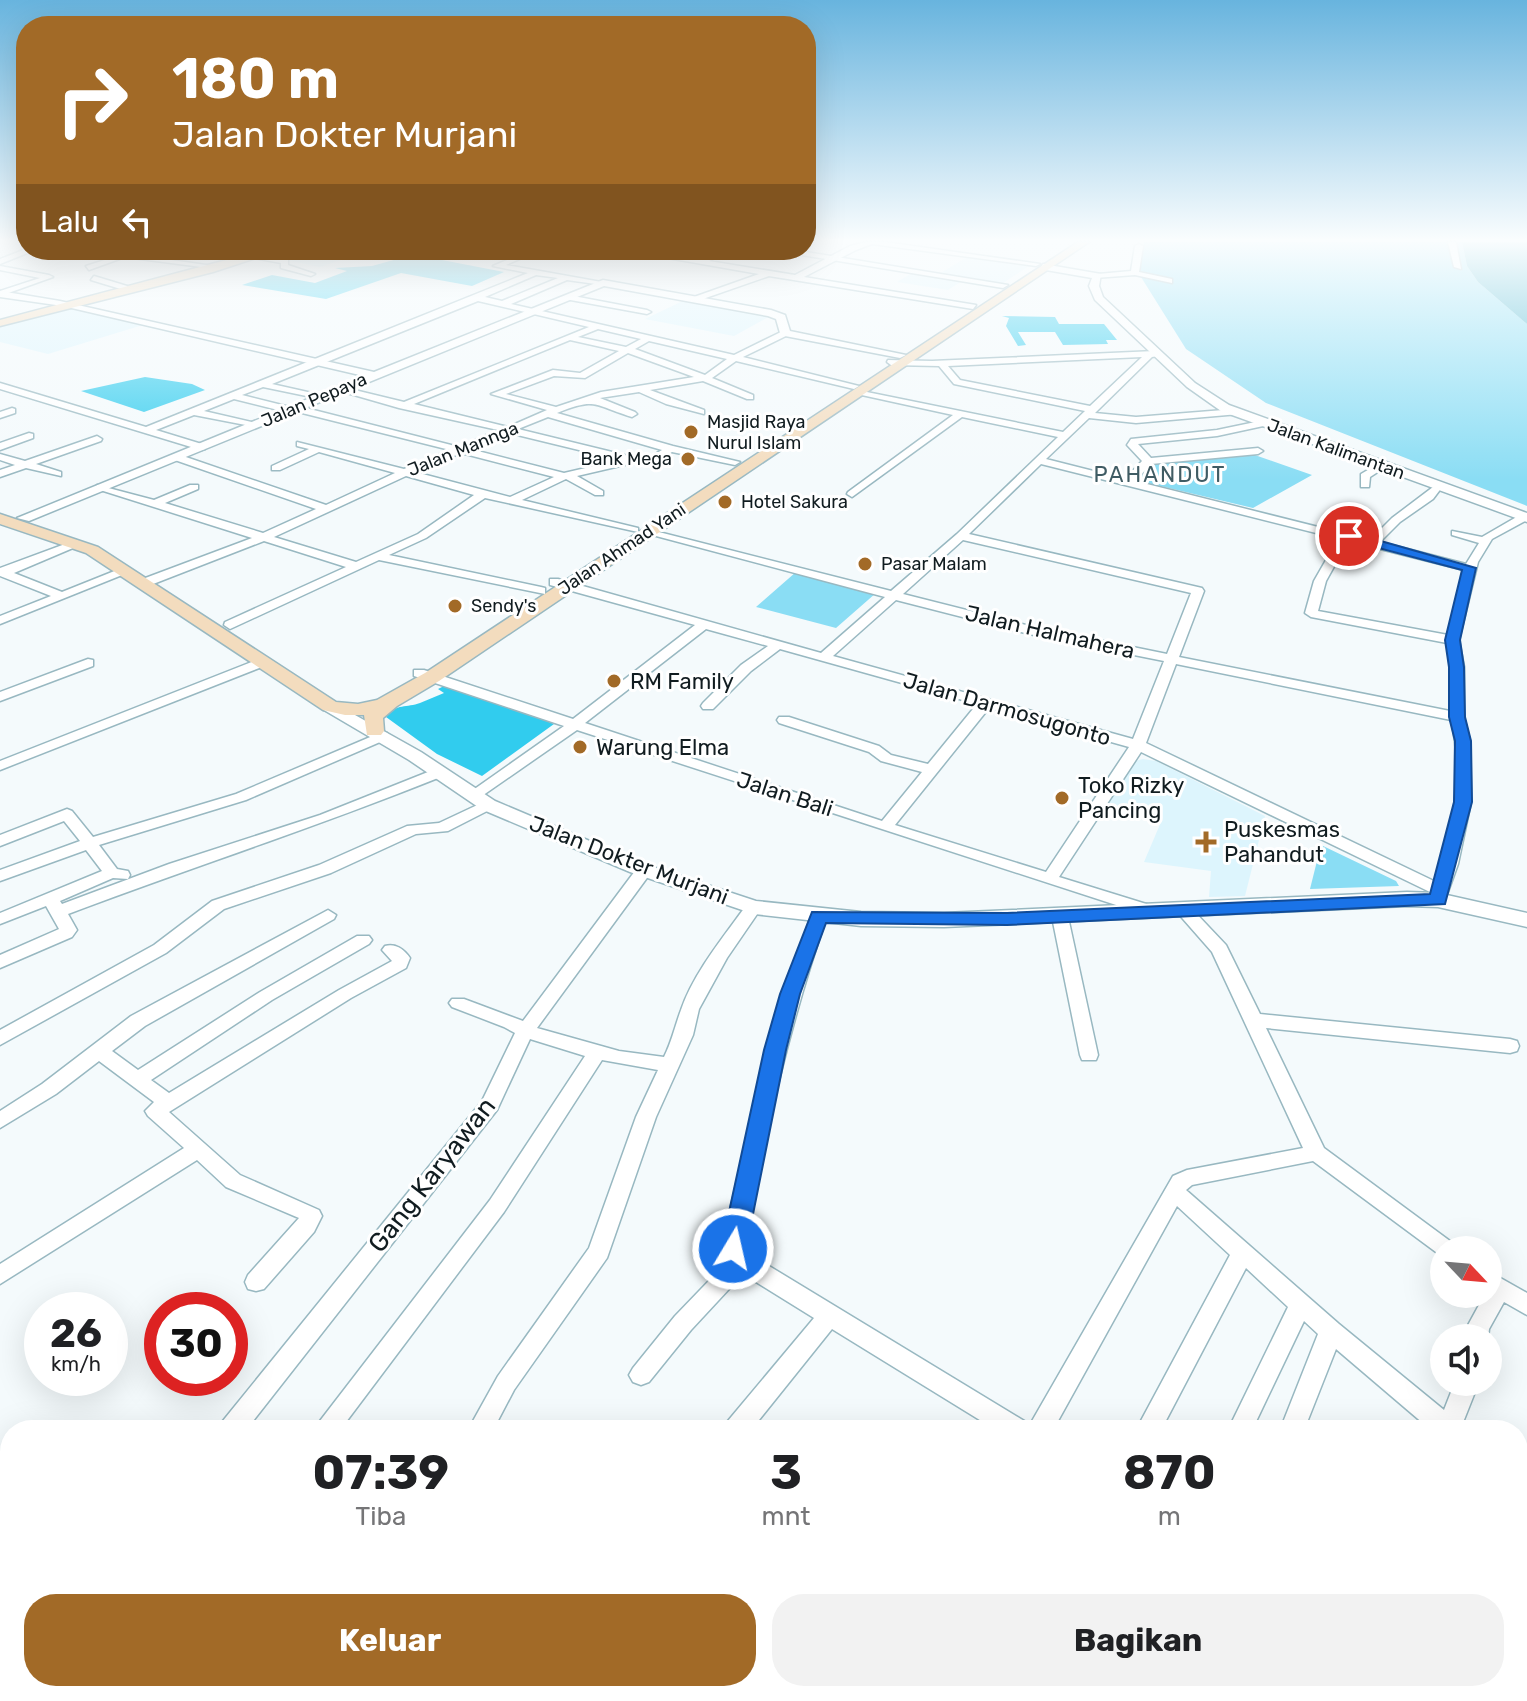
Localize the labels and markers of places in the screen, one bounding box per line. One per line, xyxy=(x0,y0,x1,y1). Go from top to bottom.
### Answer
place label: Masjid Raya Nurul Islam xyxy=(707,411,806,454)
marker: Masjid Raya Nurul Islam xyxy=(682,423,700,441)
place label: Bank Mega xyxy=(581,448,672,470)
marker: Bank Mega xyxy=(679,450,697,468)
place label: Hotel Sakura xyxy=(741,491,848,513)
marker: Hotel Sakura xyxy=(716,493,734,511)
pin xyxy=(1315,502,1383,570)
place label: Pasar Malam xyxy=(881,553,987,575)
marker: Pasar Malam xyxy=(856,555,874,573)
place label: Sendy's xyxy=(471,595,537,617)
marker: Sendy's xyxy=(446,597,464,615)
place label: RM Family xyxy=(630,668,734,695)
marker: RM Family xyxy=(605,672,623,690)
place label: Warung Elma xyxy=(596,734,729,761)
marker: Warung Elma xyxy=(571,738,589,756)
place label: Toko Rizky Pancing xyxy=(1078,772,1185,824)
marker: Toko Rizky Pancing xyxy=(1053,789,1071,807)
place label: Puskesmas Pahandut xyxy=(1224,816,1340,868)
marker: Puskesmas Pahandut xyxy=(1195,831,1217,853)

